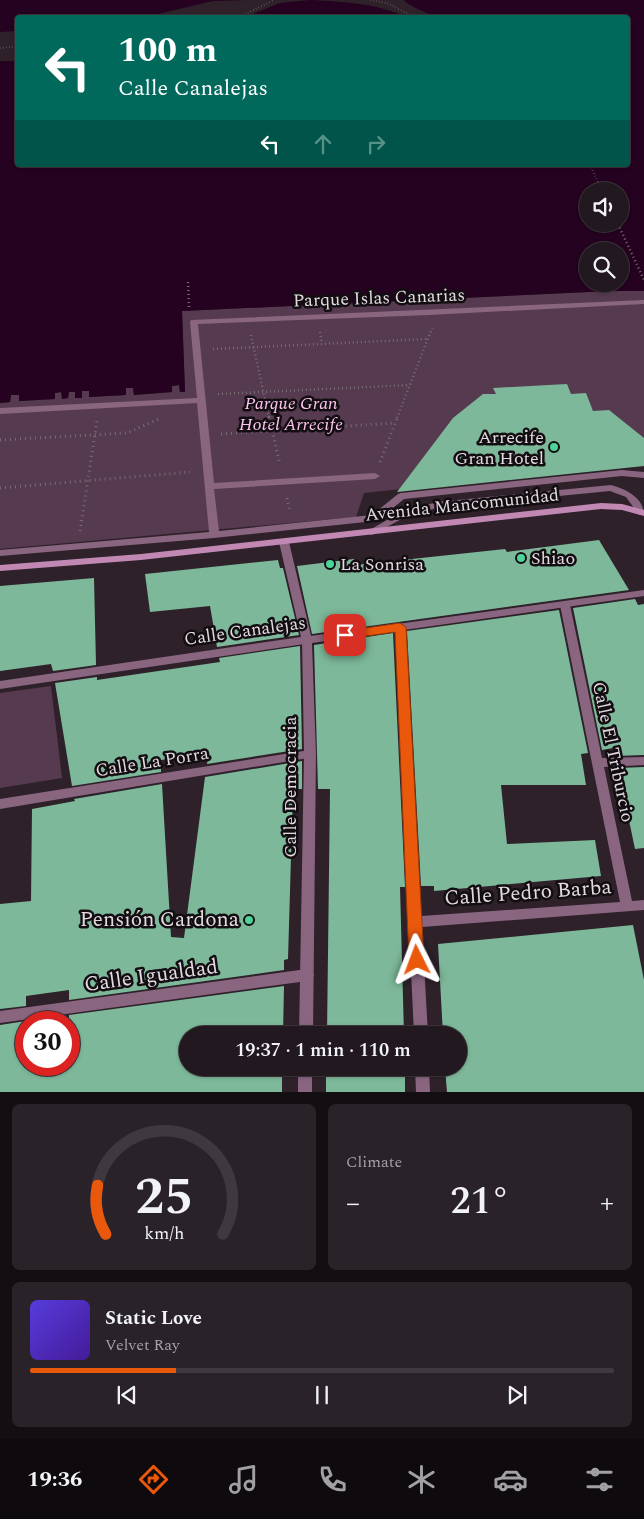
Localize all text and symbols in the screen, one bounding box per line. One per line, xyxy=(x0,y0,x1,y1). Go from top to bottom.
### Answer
text: 100 m xyxy=(118,24,217,77)
icon: left xyxy=(35,35,100,100)
text: Calle Canalejas xyxy=(118,72,268,105)
icon: left xyxy=(256,130,284,158)
icon: ahead xyxy=(309,130,337,158)
icon: right xyxy=(362,130,390,158)
map controls xyxy=(579,182,629,292)
button: sound xyxy=(579,182,629,232)
button: search xyxy=(579,242,629,292)
street label: Parque Islas Canarias xyxy=(293,282,465,314)
park label: Parque Gran Hotel Arrecife xyxy=(239,390,343,438)
place label: Arrecife Gran Hotel xyxy=(454,424,544,472)
marker: Arrecife Gran Hotel xyxy=(548,441,560,453)
street label: Avenida Mancomunidad xyxy=(364,481,560,529)
place label: Shiao xyxy=(531,545,575,572)
place label: La Sonrisa xyxy=(340,551,424,578)
marker: Shiao xyxy=(515,552,527,564)
marker: La Sonrisa xyxy=(324,558,336,570)
street label: Calle Canalejas xyxy=(182,609,308,653)
pin xyxy=(324,614,366,656)
icon: arrive xyxy=(331,621,359,649)
street label: Calle El Triburcio xyxy=(585,679,641,825)
street label: Calle Democracia xyxy=(277,716,304,858)
street label: Calle La Porra xyxy=(93,740,211,784)
street label: Calle Pedro Barba xyxy=(443,871,613,915)
place label: Pensión Cardona xyxy=(80,904,240,936)
marker: Pensión Cardona xyxy=(243,914,255,926)
position arrow xyxy=(390,933,442,985)
street label: Calle Igualdad xyxy=(82,951,220,1001)
speed limit sign: 30 xyxy=(15,1011,80,1076)
text: 19:37 · 1 min · 110 m xyxy=(235,1036,411,1065)
text: Climate xyxy=(346,1150,402,1174)
text: 25 xyxy=(135,1158,193,1237)
text: 21° xyxy=(450,1173,510,1231)
text: − xyxy=(346,1182,360,1225)
text: + xyxy=(600,1182,614,1225)
text: km/h xyxy=(144,1220,184,1247)
text: Static Love xyxy=(105,1304,202,1333)
text: Velvet Ray xyxy=(105,1333,180,1357)
icon: previous xyxy=(113,1381,141,1409)
icon: pause xyxy=(308,1381,336,1409)
icon: next xyxy=(503,1381,531,1409)
icon: directions xyxy=(136,1462,171,1497)
icon: music xyxy=(226,1462,261,1497)
icon: phone xyxy=(315,1462,350,1497)
icon: climate xyxy=(404,1462,439,1497)
icon: car xyxy=(493,1462,528,1497)
icon: filters xyxy=(582,1462,617,1497)
text: 19:36 xyxy=(27,1463,82,1496)

